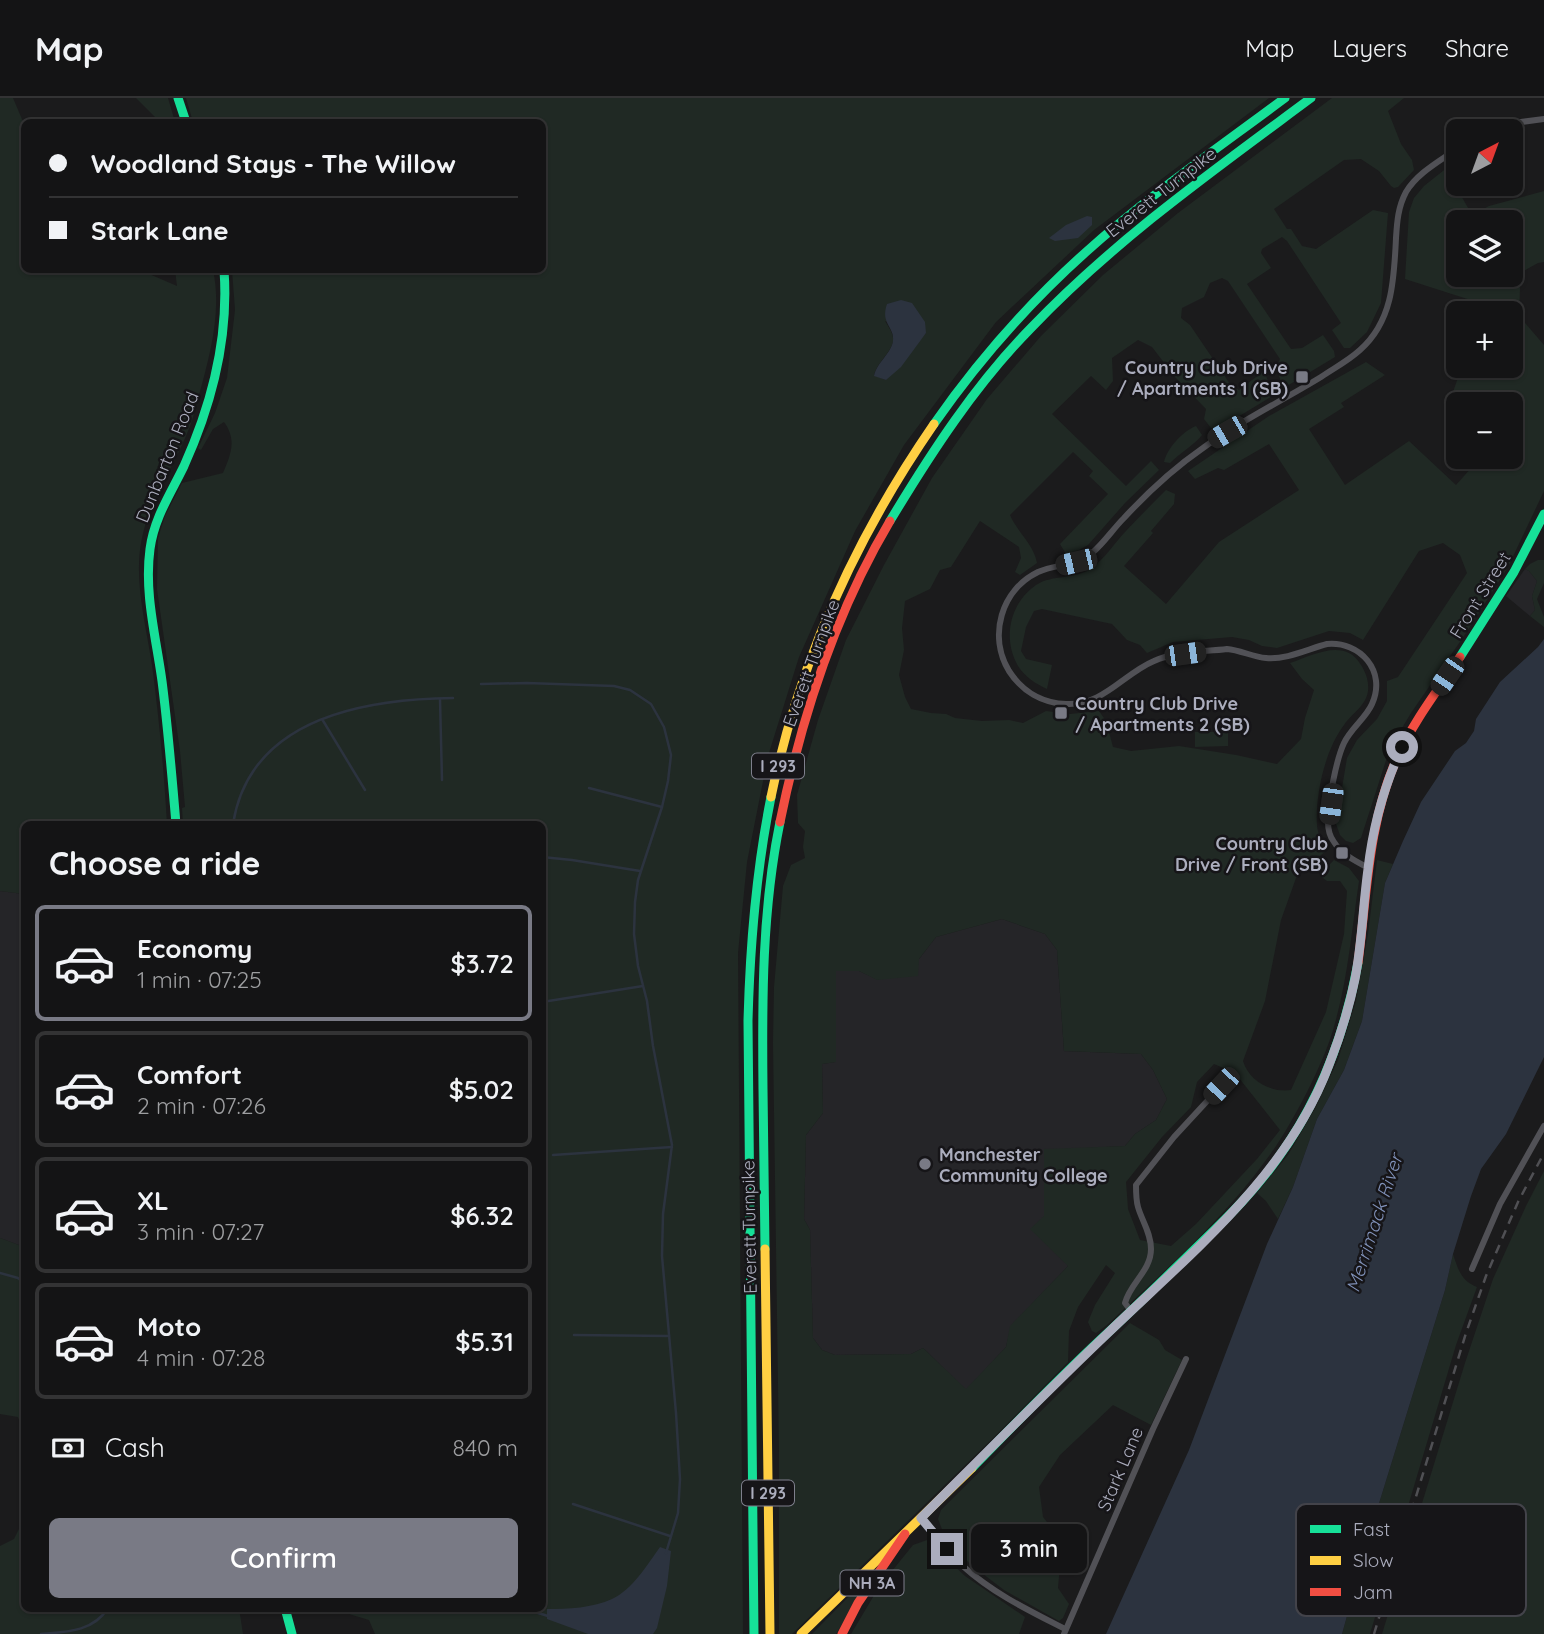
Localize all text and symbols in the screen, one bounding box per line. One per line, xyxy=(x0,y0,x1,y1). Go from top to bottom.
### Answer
text: Map xyxy=(35,28,103,69)
text: Map xyxy=(1245,33,1294,63)
text: Layers xyxy=(1332,33,1407,63)
text: Share xyxy=(1445,33,1509,63)
north arrow xyxy=(1446,119,1522,196)
map controls xyxy=(1446,119,1523,469)
street label: Everett Turnpike xyxy=(1101,142,1221,242)
text: Woodland Stays - The Willow xyxy=(91,147,456,180)
button: layers xyxy=(1446,210,1523,287)
text: Stark Lane xyxy=(91,214,229,247)
button: + xyxy=(1446,301,1523,378)
place label: Country Club Drive / Apartments 1 (SB) xyxy=(1117,356,1288,400)
marker: Country Club Drive / Apartments 1 (SB) xyxy=(1294,369,1310,385)
street label: Dunbarton Road xyxy=(130,388,204,526)
button: − xyxy=(1446,392,1523,469)
car xyxy=(1204,412,1251,452)
car xyxy=(1054,547,1099,577)
street label: Front Street xyxy=(1444,547,1516,643)
street label: Everett Turnpike xyxy=(777,596,845,730)
car xyxy=(1163,641,1208,667)
car xyxy=(1427,653,1468,699)
place label: Country Club Drive / Apartments 2 (SB) xyxy=(1075,692,1250,736)
marker: Country Club Drive / Apartments 2 (SB) xyxy=(1053,705,1069,721)
route start xyxy=(1386,731,1418,763)
road number: I 293 xyxy=(752,754,804,778)
car xyxy=(1318,782,1345,826)
place label: Country Club Drive / Front (SB) xyxy=(1175,832,1328,876)
text: Choose a ride xyxy=(49,843,261,883)
marker: Country Club Drive / Front (SB) xyxy=(1334,845,1350,861)
icon: car xyxy=(53,932,116,995)
text: Economy xyxy=(137,932,252,965)
text: $3.72 xyxy=(450,947,514,980)
text: 1 min · 07:25 xyxy=(137,965,262,994)
icon: car xyxy=(53,1058,116,1121)
text: Comfort xyxy=(137,1058,242,1091)
car xyxy=(1199,1063,1244,1109)
text: $5.02 xyxy=(449,1073,514,1106)
text: 2 min · 07:26 xyxy=(137,1091,266,1120)
place label: Manchester Community College xyxy=(939,1143,1108,1187)
water label: Merrimack River xyxy=(1340,1148,1408,1295)
marker: Manchester Community College xyxy=(917,1156,933,1172)
street label: Everett Turnpike xyxy=(736,1160,762,1294)
icon: car xyxy=(53,1184,116,1247)
text: XL xyxy=(137,1184,169,1217)
text: $6.32 xyxy=(450,1199,514,1232)
text: 3 min · 07:27 xyxy=(137,1217,264,1246)
icon: car xyxy=(53,1310,116,1373)
text: Moto xyxy=(137,1310,201,1343)
text: $5.31 xyxy=(455,1325,514,1358)
text: 4 min · 07:28 xyxy=(137,1343,265,1372)
street label: Stark Lane xyxy=(1092,1423,1148,1515)
icon: cash xyxy=(49,1429,87,1467)
text: Cash xyxy=(105,1431,165,1464)
text: 840 m xyxy=(453,1433,518,1462)
road number: I 293 xyxy=(742,1480,794,1506)
legend xyxy=(1296,1504,1526,1616)
text: Fast xyxy=(1353,1517,1390,1541)
button: Confirm xyxy=(49,1518,518,1598)
callout: 3 min xyxy=(972,1524,1087,1574)
route end xyxy=(931,1533,963,1565)
text: 3 min xyxy=(1000,1534,1058,1563)
text: Slow xyxy=(1353,1548,1394,1572)
road number: NH 3A xyxy=(840,1570,903,1596)
text: Jam xyxy=(1353,1580,1393,1604)

